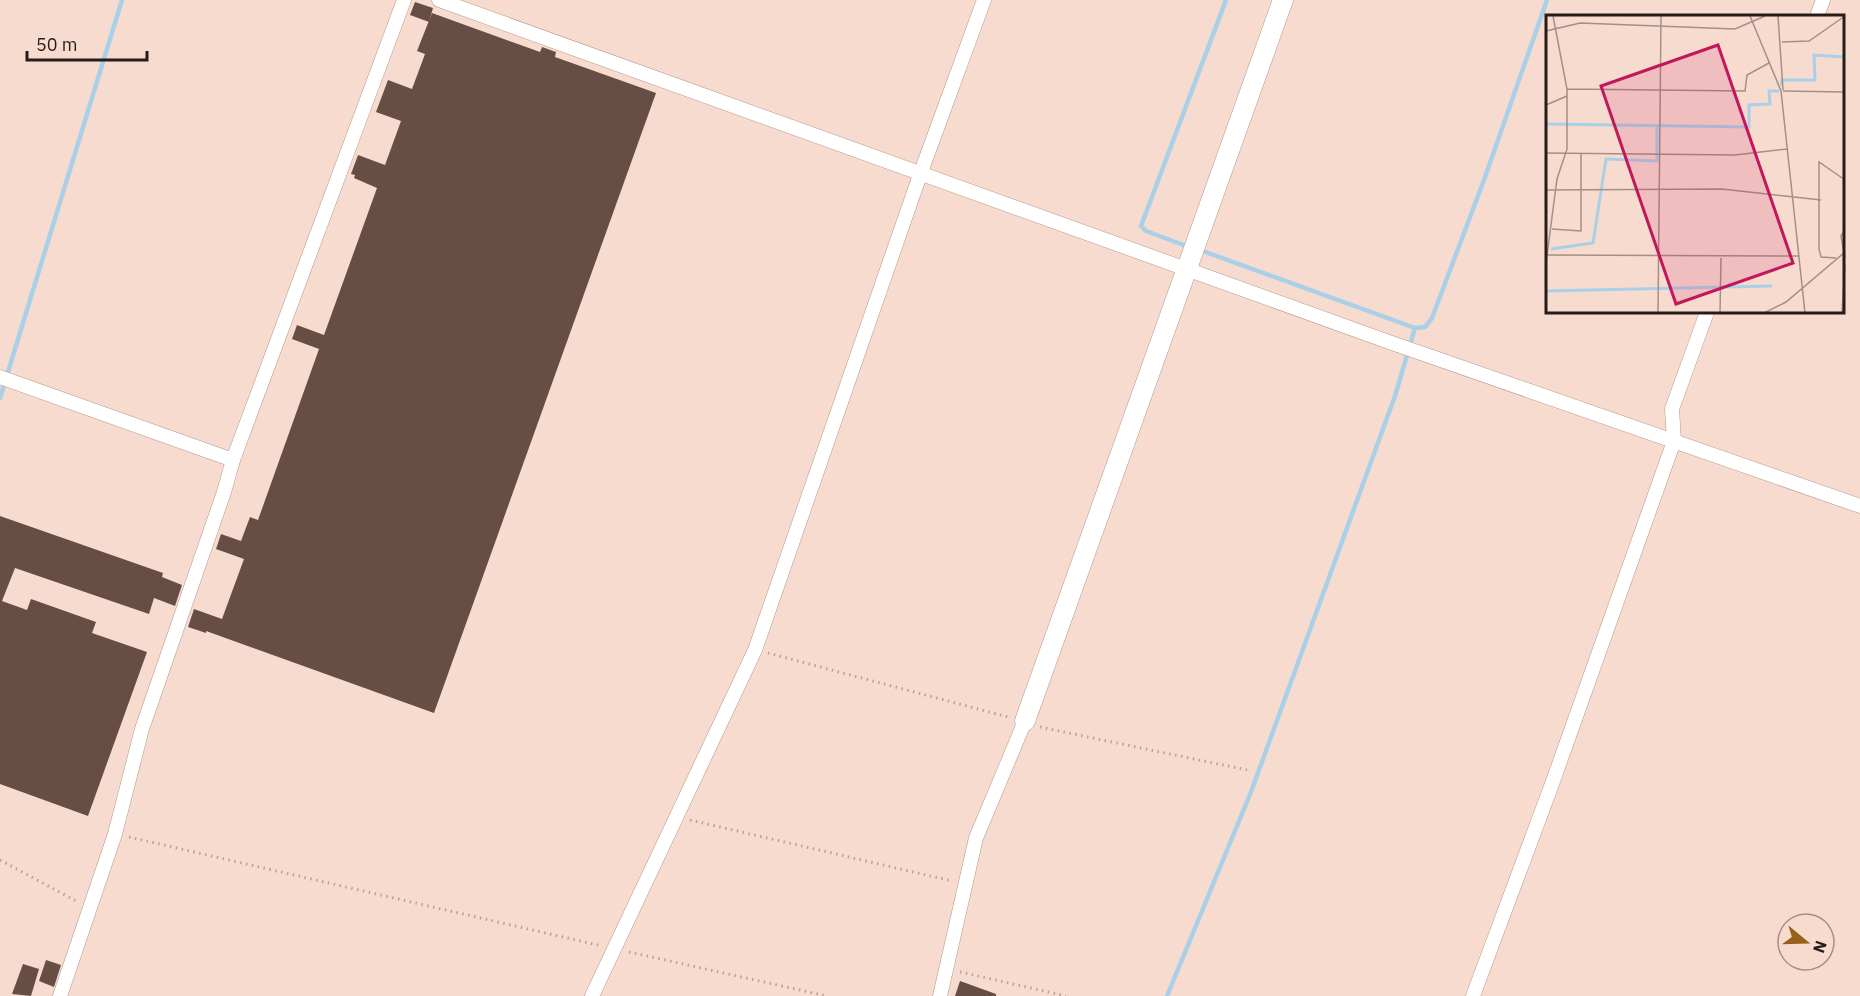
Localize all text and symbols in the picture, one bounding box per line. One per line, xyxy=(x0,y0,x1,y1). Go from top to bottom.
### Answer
inset map xyxy=(1546,15,1845,314)
scale bar xyxy=(27,24,147,62)
text: 50 m xyxy=(36,33,78,56)
north arrow xyxy=(1776,912,1836,972)
text: N xyxy=(1809,938,1832,956)

